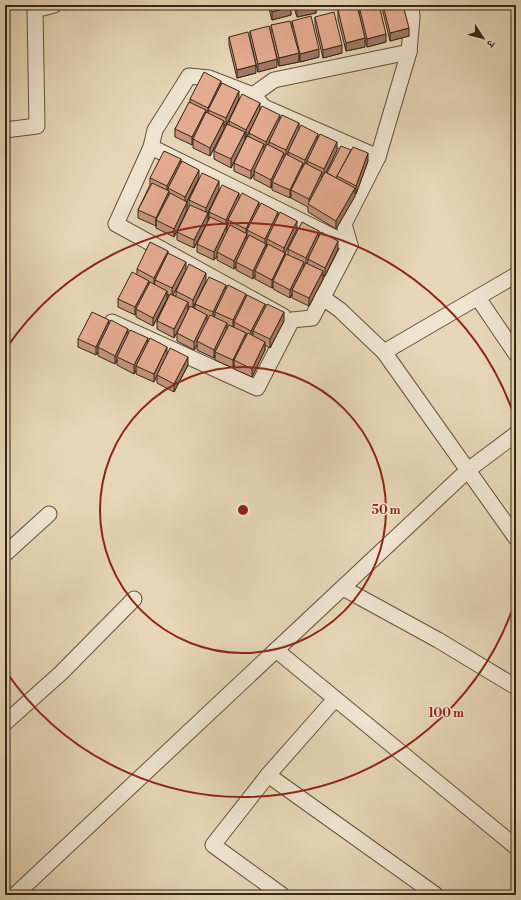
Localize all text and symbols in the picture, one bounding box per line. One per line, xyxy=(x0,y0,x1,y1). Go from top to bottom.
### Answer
north arrow xyxy=(463,18,503,58)
text: उ xyxy=(482,36,498,51)
centre of rings xyxy=(236,503,250,517)
text: 50 m xyxy=(371,503,401,518)
text: 100 m xyxy=(428,706,464,721)

